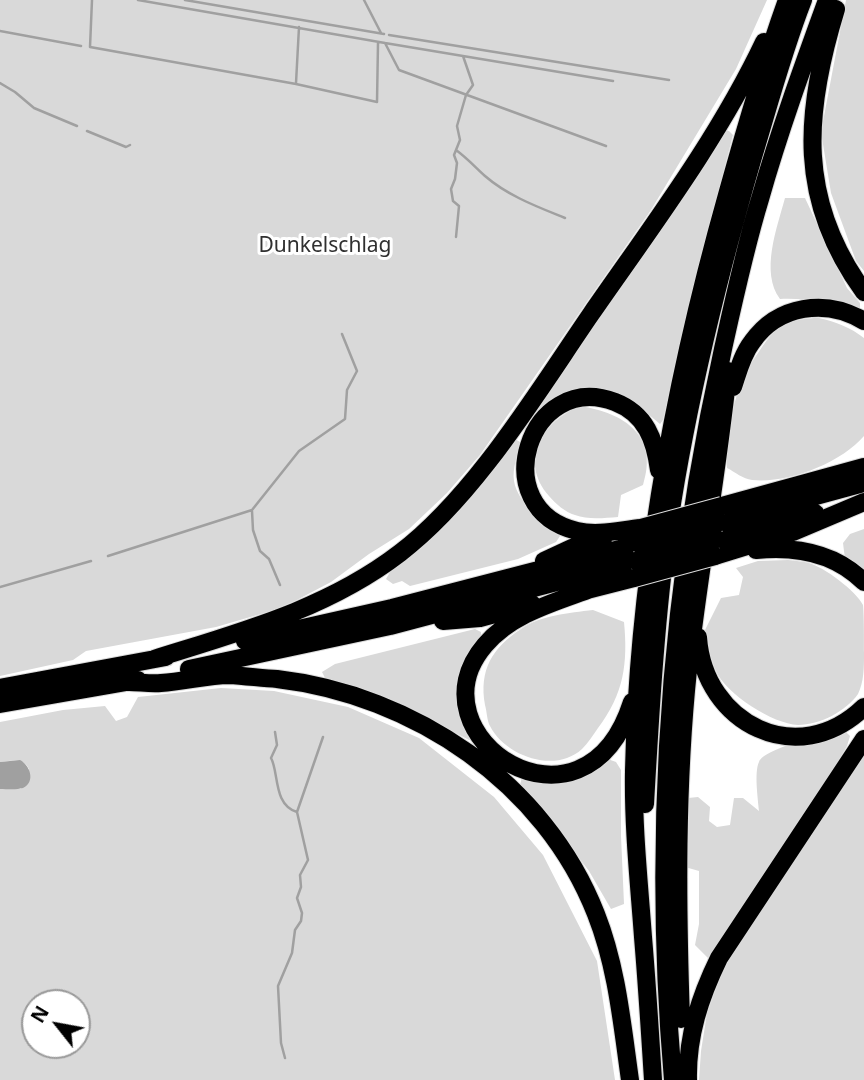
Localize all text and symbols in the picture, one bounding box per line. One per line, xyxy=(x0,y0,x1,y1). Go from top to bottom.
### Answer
park label: Dunkelschlag xyxy=(259,233,391,259)
north arrow xyxy=(21,989,91,1059)
text: N xyxy=(25,1001,55,1028)

